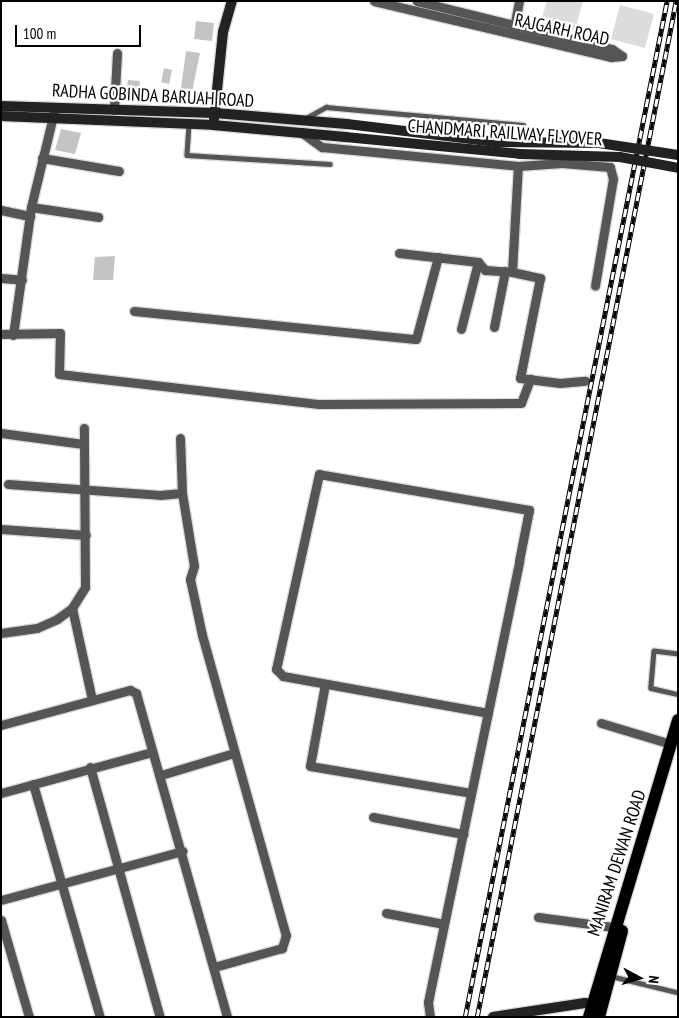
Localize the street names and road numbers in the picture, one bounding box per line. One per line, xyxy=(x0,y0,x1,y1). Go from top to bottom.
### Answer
street label: RAJGARH ROAD xyxy=(513,9,611,51)
street label: RADHA GOBINDA BARUAH ROAD xyxy=(51,80,255,112)
street label: CHANDMARI RAILWAY FLYOVER xyxy=(407,115,603,151)
street label: MANIRAM DEWAN ROAD xyxy=(583,787,651,939)

